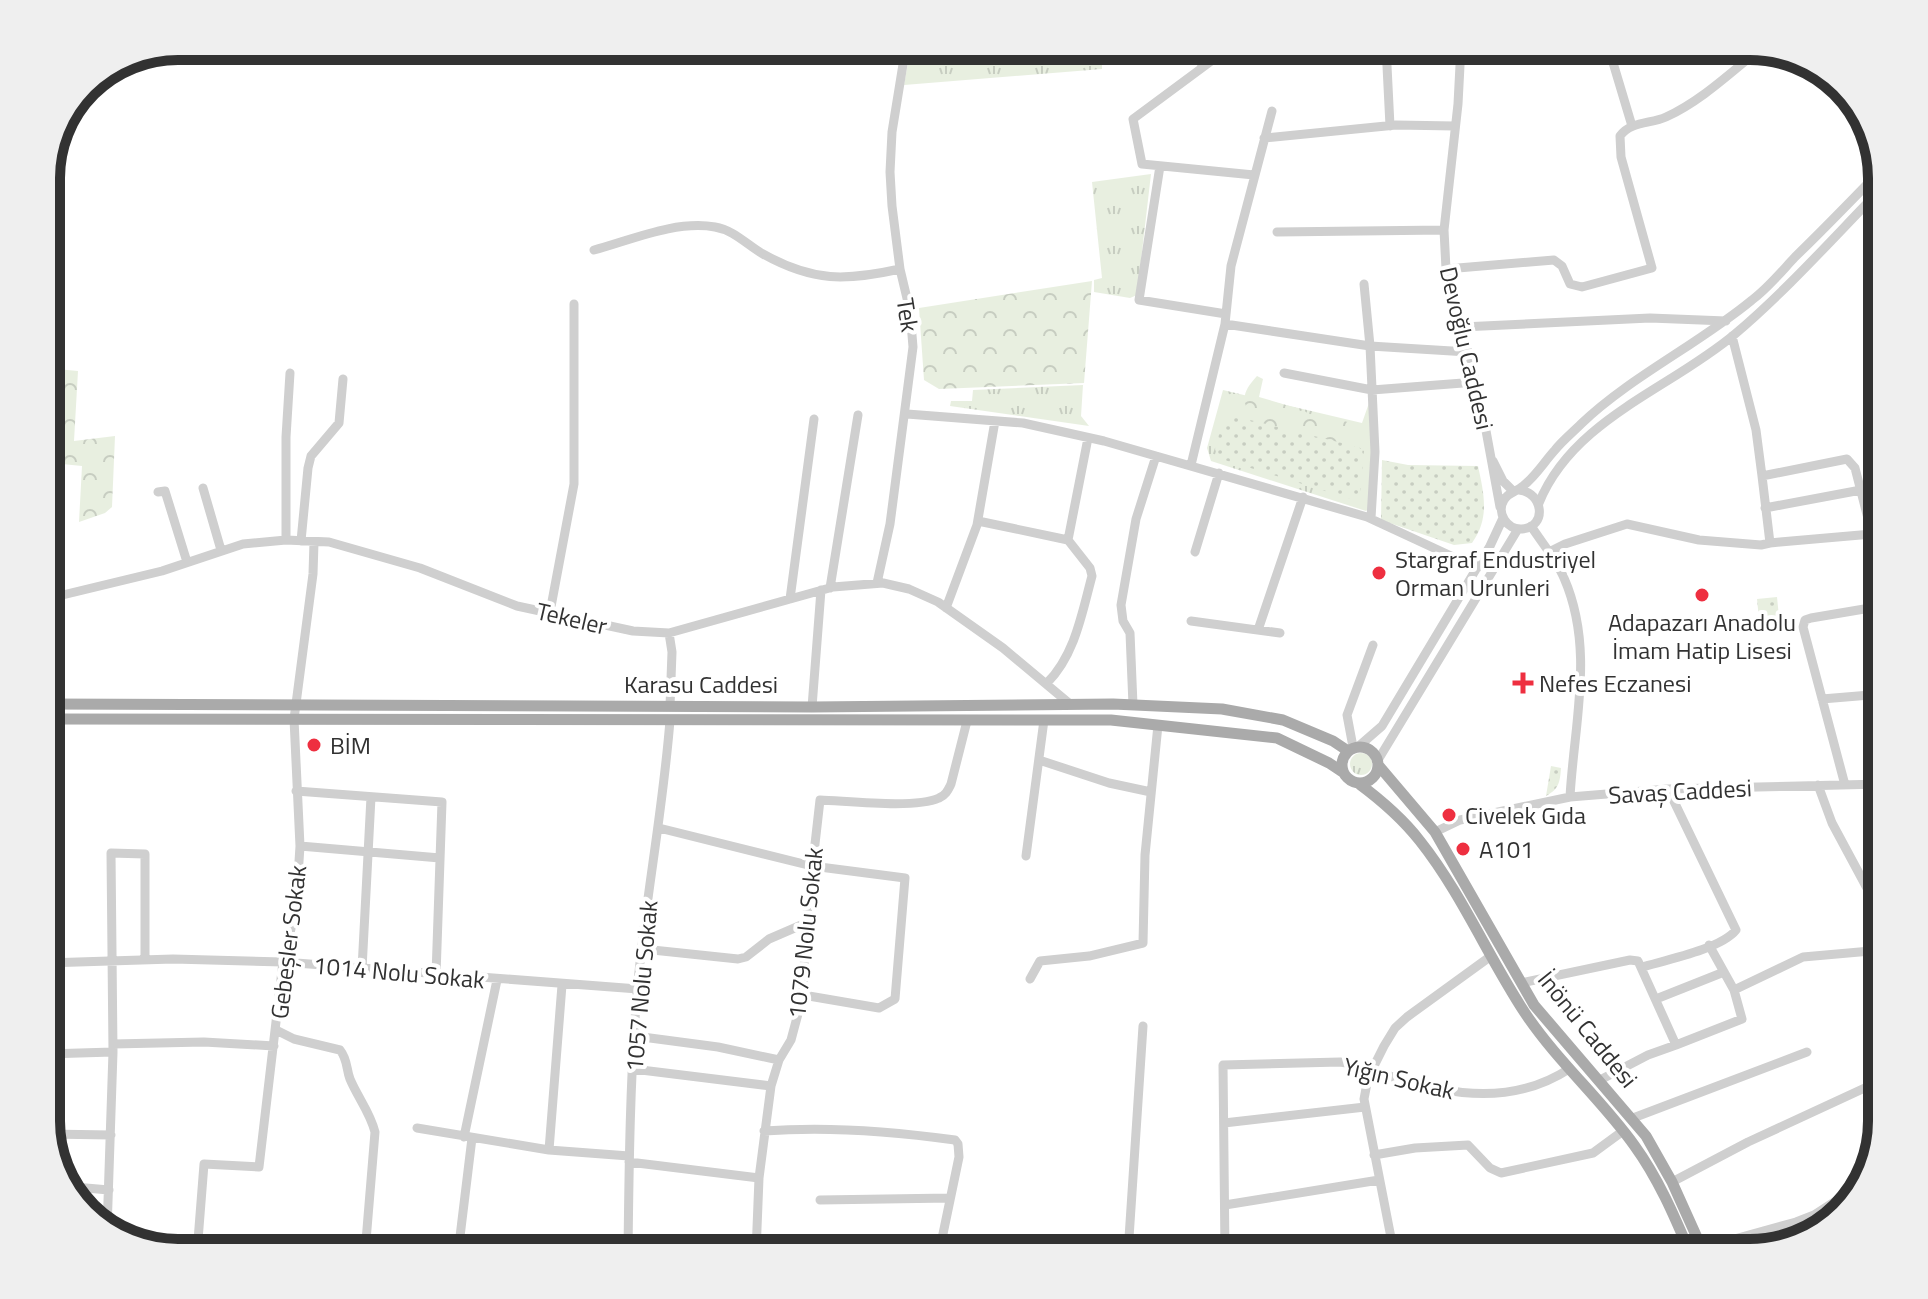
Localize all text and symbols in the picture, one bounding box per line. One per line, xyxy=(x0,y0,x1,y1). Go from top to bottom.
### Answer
street label: Devoğlu Caddesi xyxy=(1431,263,1503,433)
street label: Tek xyxy=(888,295,929,335)
place label: Stargraf Endustriyel Orman Urunleri xyxy=(1395,541,1596,605)
marker: Stargraf Endustriyel Orman Urunleri xyxy=(1370,564,1388,582)
marker: Adapazarı Anadolu İmam Hatip Lisesi xyxy=(1693,586,1711,604)
street label: Tekeler xyxy=(533,592,611,644)
place label: Adapazarı Anadolu İmam Hatip Lisesi xyxy=(1608,604,1796,668)
place label: Nefes Eczanesi xyxy=(1539,665,1691,701)
street label: Karasu Caddesi xyxy=(624,666,778,702)
marker: Nefes Eczanesi xyxy=(1514,674,1532,692)
place label: BİM xyxy=(330,727,371,763)
marker: BİM xyxy=(305,736,323,754)
street label: Savaş Caddesi xyxy=(1607,769,1753,813)
place label: Civelek Gıda xyxy=(1465,797,1586,833)
marker: Civelek Gıda xyxy=(1440,806,1458,824)
place label: A101 xyxy=(1479,831,1534,867)
marker: A101 xyxy=(1454,840,1472,858)
street label: 1079 Nolu Sokak xyxy=(778,845,832,1020)
street label: Gebeşler Sokak xyxy=(261,863,315,1021)
street label: 1057 Nolu Sokak xyxy=(616,898,666,1073)
street label: 1014 Nolu Sokak xyxy=(312,947,487,997)
street label: İnönü Caddesi xyxy=(1530,963,1646,1095)
street label: Yığın Sokak xyxy=(1340,1048,1459,1108)

